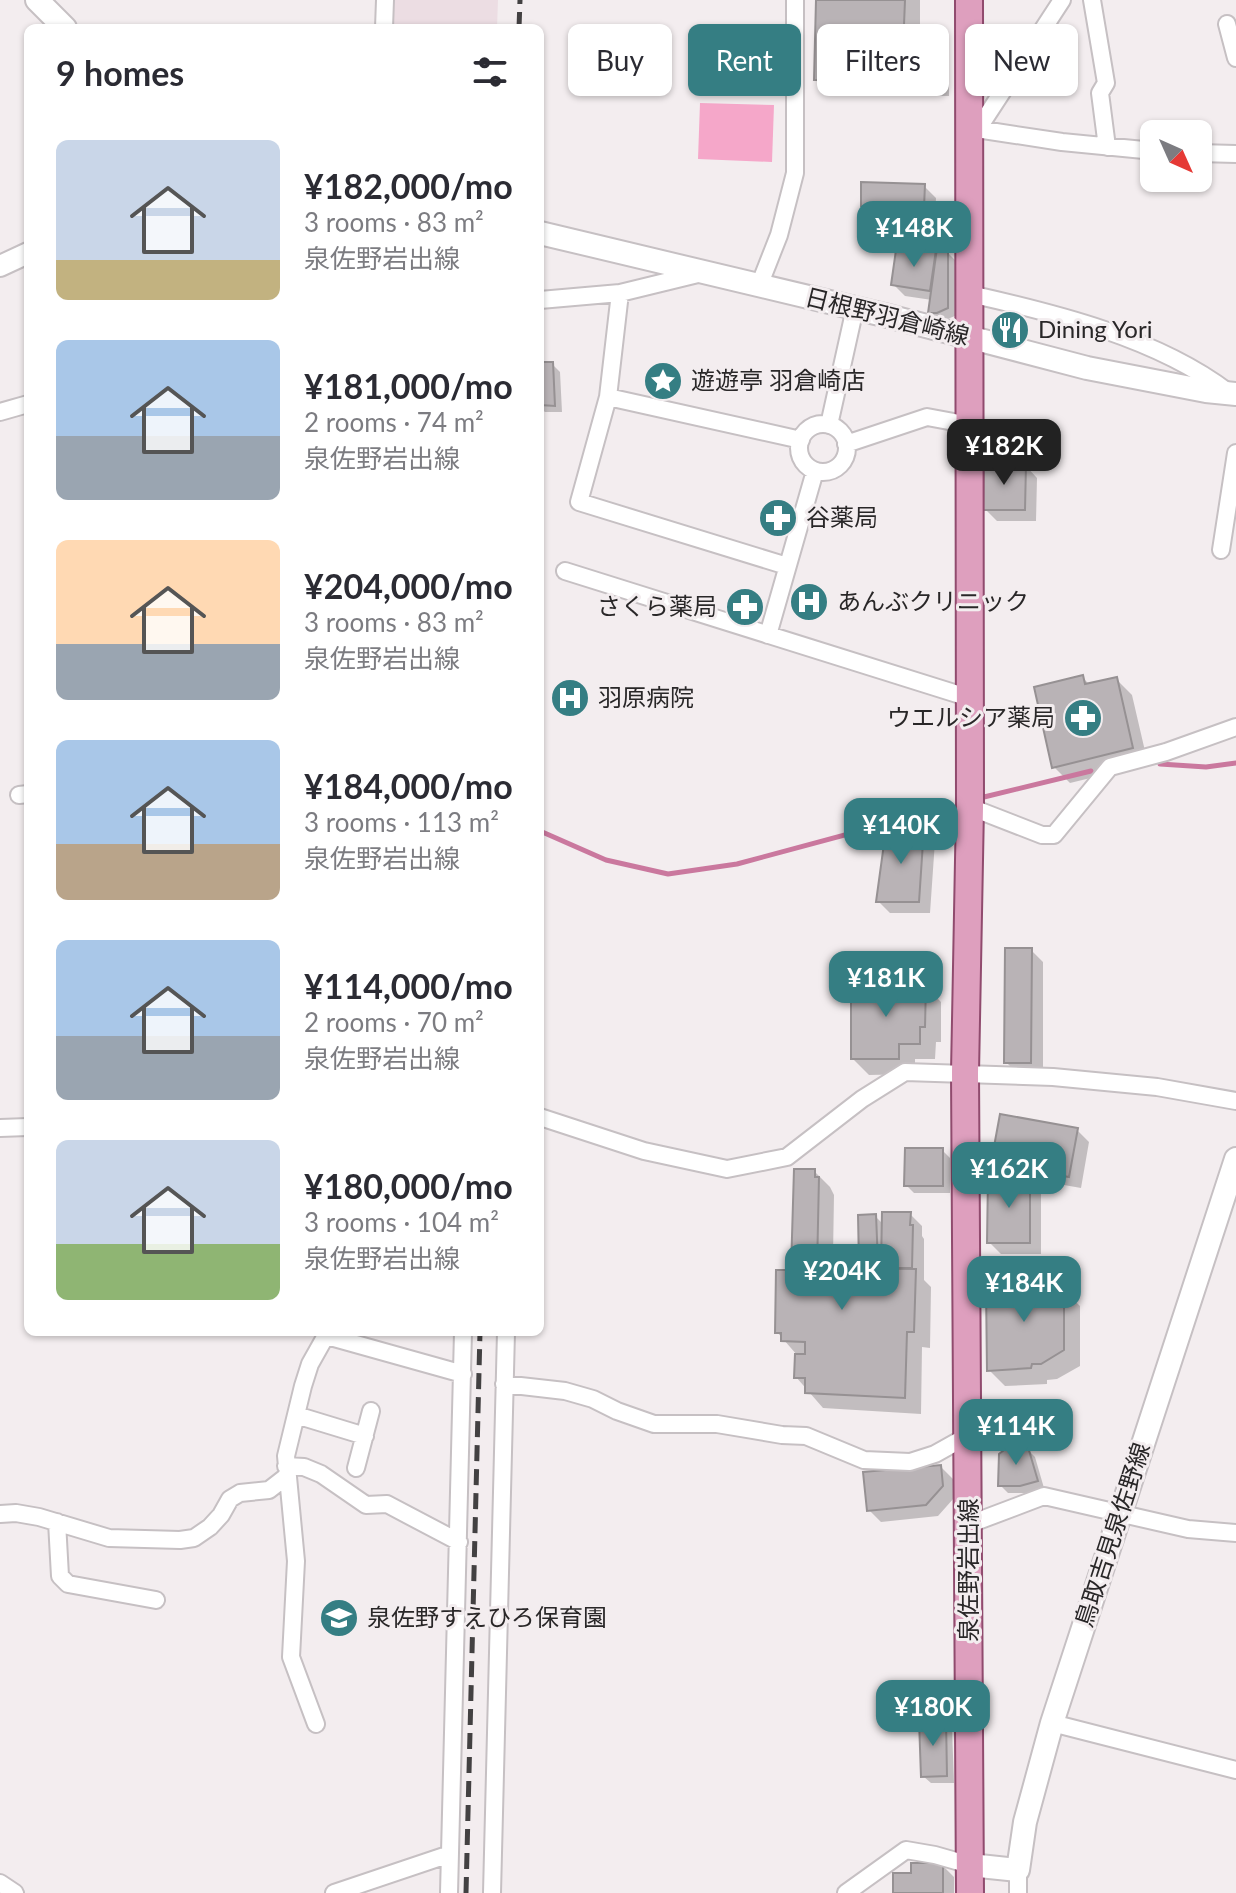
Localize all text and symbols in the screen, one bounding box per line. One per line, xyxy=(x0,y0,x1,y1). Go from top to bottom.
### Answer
chip: Buy xyxy=(568,24,672,96)
chip: Rent xyxy=(688,24,801,96)
chip: Filters xyxy=(817,24,949,96)
chip: New xyxy=(965,24,1078,96)
icon: filters xyxy=(468,50,512,94)
text: 9 homes xyxy=(56,52,184,93)
north arrow xyxy=(1140,120,1212,192)
map controls xyxy=(1140,120,1212,192)
text: ¥182,000/mo xyxy=(304,165,513,206)
icon: home xyxy=(120,172,216,268)
pin: ¥148K xyxy=(858,201,970,269)
text: 3 rooms · 83 m² xyxy=(304,206,484,238)
text: ¥148K xyxy=(875,211,953,243)
text: 泉佐野岩出線 xyxy=(304,242,460,274)
street label: 日根野羽倉崎線 xyxy=(802,281,972,350)
restaurant icon: Dining Yori xyxy=(989,309,1031,351)
place label: Dining Yori xyxy=(1038,314,1152,343)
place icon: 遊遊亭 羽倉崎店 xyxy=(642,360,684,402)
text: ¥181,000/mo xyxy=(304,365,513,406)
place label: 遊遊亭 羽倉崎店 xyxy=(691,365,865,394)
icon: home xyxy=(120,372,216,468)
text: 2 rooms · 74 m² xyxy=(304,406,484,438)
pin: ¥182K xyxy=(948,419,1060,487)
text: ¥182K xyxy=(965,429,1043,461)
text: 泉佐野岩出線 xyxy=(304,442,460,474)
pharmacy icon: 谷薬局 xyxy=(757,497,799,539)
place label: 谷薬局 xyxy=(806,502,878,531)
text: ¥204,000/mo xyxy=(304,565,513,606)
icon: home xyxy=(120,572,216,668)
hospital icon: あんぶクリニック xyxy=(788,581,830,623)
pharmacy icon: さくら薬局 xyxy=(724,586,766,628)
place label: あんぶクリニック xyxy=(837,586,1029,615)
place label: さくら薬局 xyxy=(597,591,717,620)
text: 3 rooms · 83 m² xyxy=(304,606,484,638)
text: 泉佐野岩出線 xyxy=(304,642,460,674)
hospital icon: 羽原病院 xyxy=(549,677,591,719)
place label: 羽原病院 xyxy=(598,682,694,711)
pharmacy icon: ウエルシア薬局 xyxy=(1062,697,1104,739)
place label: ウエルシア薬局 xyxy=(887,702,1055,731)
text: ¥184,000/mo xyxy=(304,765,513,806)
icon: home xyxy=(120,772,216,868)
pin: ¥140K xyxy=(845,798,957,866)
text: 3 rooms · 113 m² xyxy=(304,806,499,838)
text: ¥140K xyxy=(862,808,940,840)
text: 泉佐野岩出線 xyxy=(304,842,460,874)
pin: ¥181K xyxy=(830,951,942,1019)
text: ¥181K xyxy=(847,961,925,993)
text: ¥114,000/mo xyxy=(304,965,513,1006)
icon: home xyxy=(120,972,216,1068)
text: 2 rooms · 70 m² xyxy=(304,1006,484,1038)
text: 泉佐野岩出線 xyxy=(304,1042,460,1074)
pin: ¥162K xyxy=(953,1142,1065,1210)
text: ¥162K xyxy=(970,1152,1048,1184)
text: ¥180,000/mo xyxy=(304,1165,513,1206)
icon: home xyxy=(120,1172,216,1268)
text: 3 rooms · 104 m² xyxy=(304,1206,499,1238)
text: 泉佐野岩出線 xyxy=(304,1242,460,1274)
pin: ¥204K xyxy=(786,1244,898,1312)
text: ¥204K xyxy=(803,1254,881,1286)
pin: ¥184K xyxy=(968,1256,1080,1324)
text: ¥184K xyxy=(985,1266,1063,1298)
pin: ¥114K xyxy=(960,1399,1072,1467)
text: ¥114K xyxy=(977,1409,1055,1441)
street label: 鳥取吉見泉佐野線 xyxy=(1068,1439,1155,1630)
street label: 泉佐野岩出線 xyxy=(953,1498,982,1642)
school or university icon: 泉佐野すえひろ保育園 xyxy=(318,1597,360,1639)
place label: 泉佐野すえひろ保育園 xyxy=(367,1602,607,1631)
pin: ¥180K xyxy=(877,1680,989,1748)
text: ¥180K xyxy=(894,1690,972,1722)

